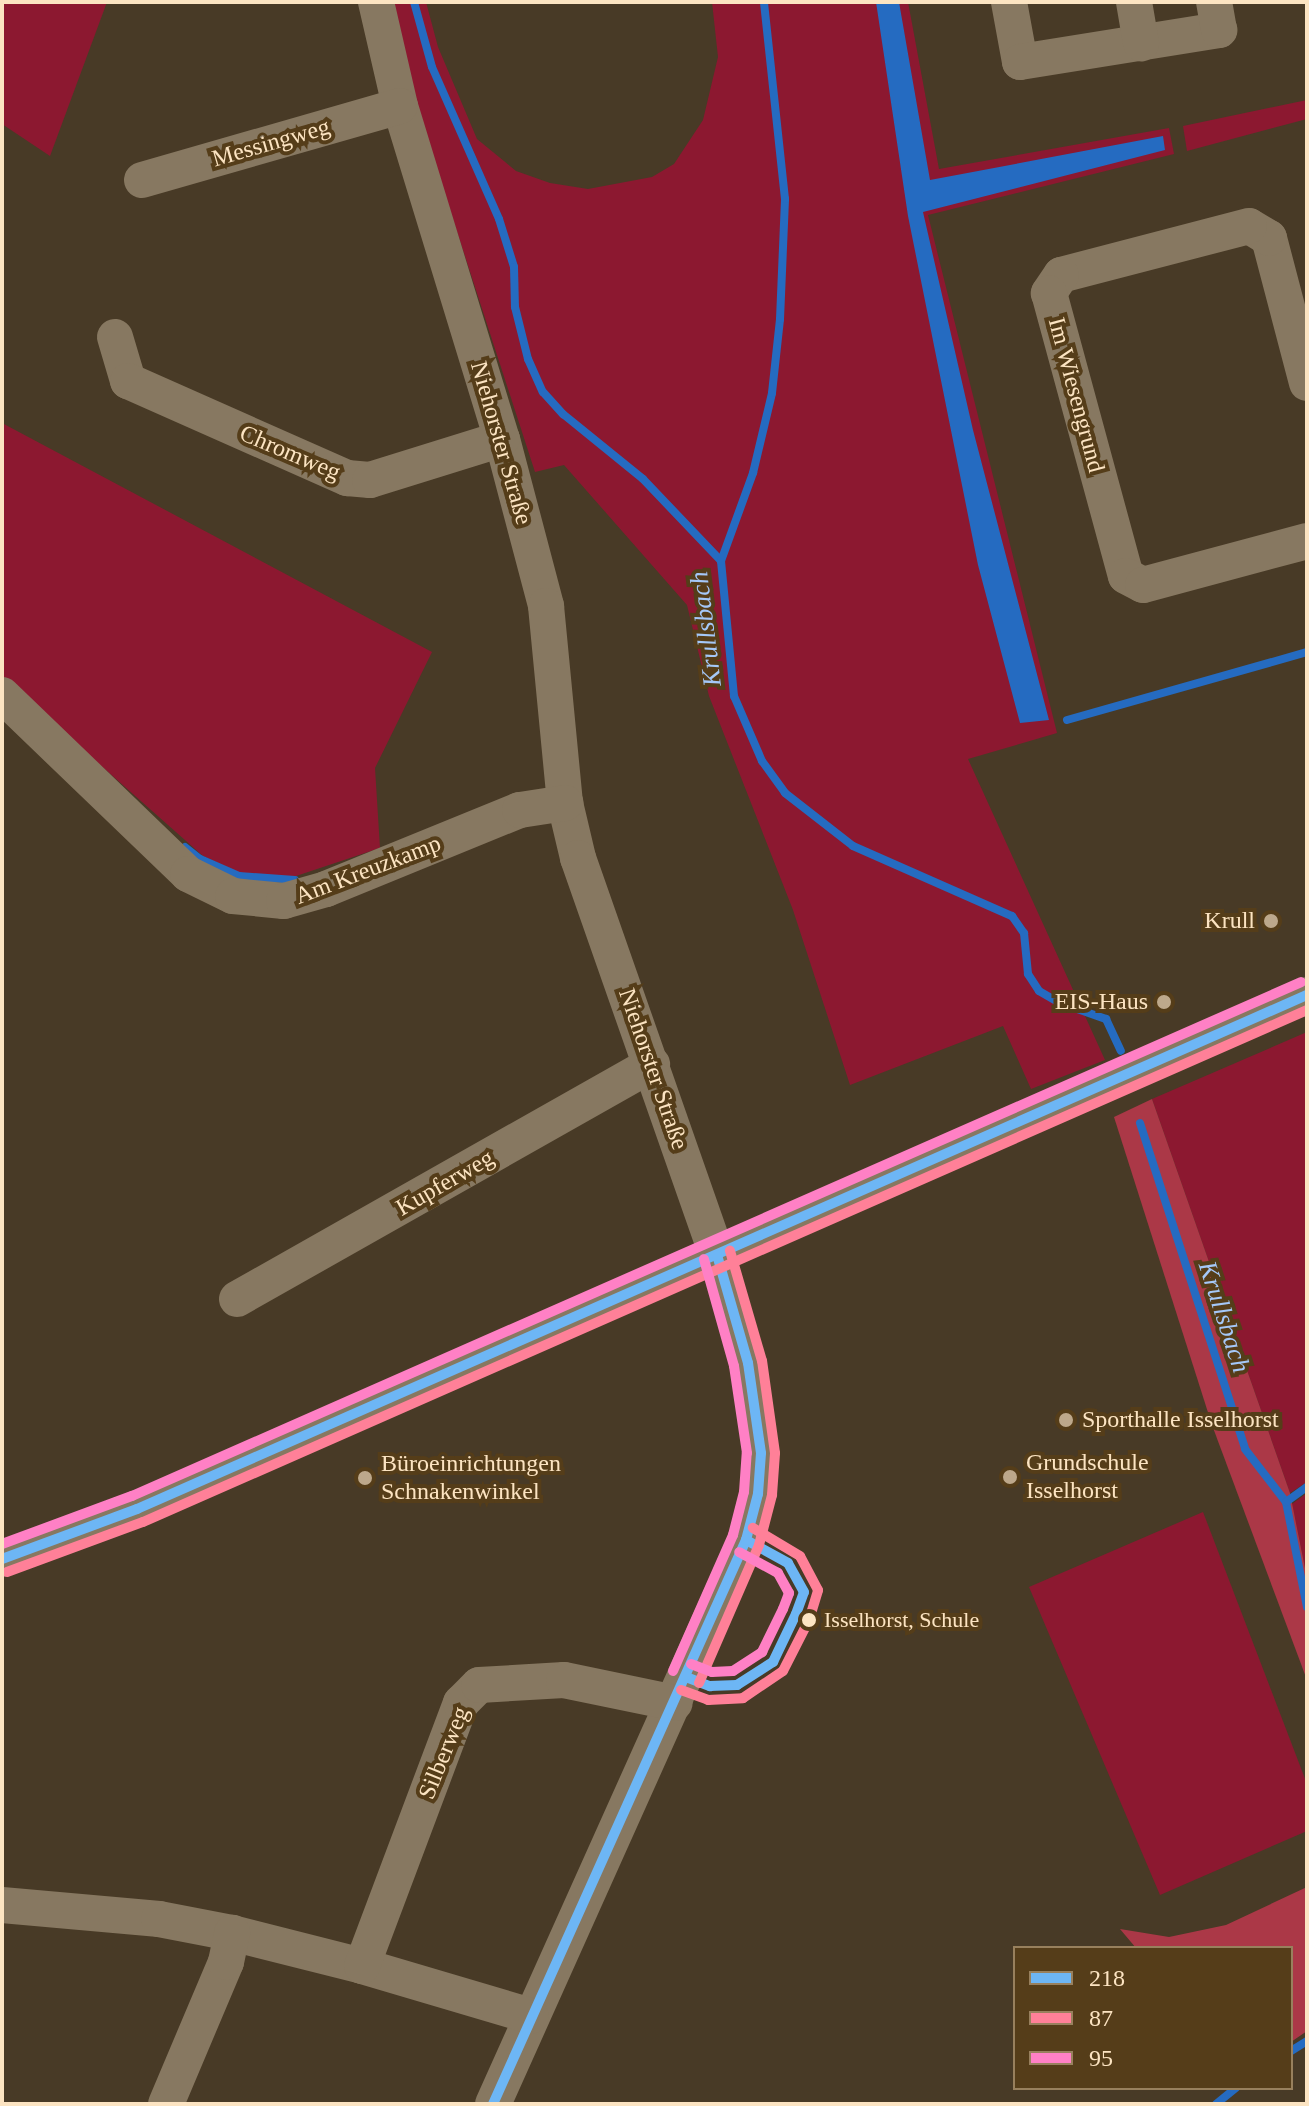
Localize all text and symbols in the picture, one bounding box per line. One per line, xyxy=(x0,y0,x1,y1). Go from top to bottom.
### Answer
street label: Messingweg xyxy=(209,112,333,174)
street label: Im Wiesengrund xyxy=(1041,314,1111,476)
street label: Niehorster Straße xyxy=(464,358,538,528)
street label: Chromweg xyxy=(235,419,345,487)
water label: Krullsbach xyxy=(683,570,729,688)
street label: Am Kreuzkamp xyxy=(291,829,445,911)
place label: Krull xyxy=(1204,907,1255,935)
marker: Krull xyxy=(1262,912,1280,930)
street label: Niehorster Straße xyxy=(612,985,694,1153)
place label: EIS-Haus xyxy=(1055,988,1148,1016)
marker: EIS-Haus xyxy=(1155,993,1173,1011)
street label: Kupferweg xyxy=(391,1144,499,1222)
water label: Krullsbach xyxy=(1191,1257,1257,1377)
place label: Sporthalle Isselhorst xyxy=(1082,1406,1279,1434)
marker: Sporthalle Isselhorst xyxy=(1057,1411,1075,1429)
place label: Grundschule Isselhorst xyxy=(1026,1449,1149,1505)
place label: Büroeinrichtungen Schnakenwinkel xyxy=(381,1450,561,1506)
marker: Grundschule Isselhorst xyxy=(1001,1468,1019,1486)
marker: Büroeinrichtungen Schnakenwinkel xyxy=(356,1469,374,1487)
place label: Isselhorst, Schule xyxy=(824,1607,979,1633)
marker: Isselhorst, Schule xyxy=(801,1612,817,1628)
street label: Silberweg xyxy=(412,1702,476,1804)
legend xyxy=(1013,1946,1293,2090)
text: 218 xyxy=(1089,1965,1125,1991)
text: 87 xyxy=(1089,2005,1113,2031)
text: 95 xyxy=(1089,2045,1113,2071)

